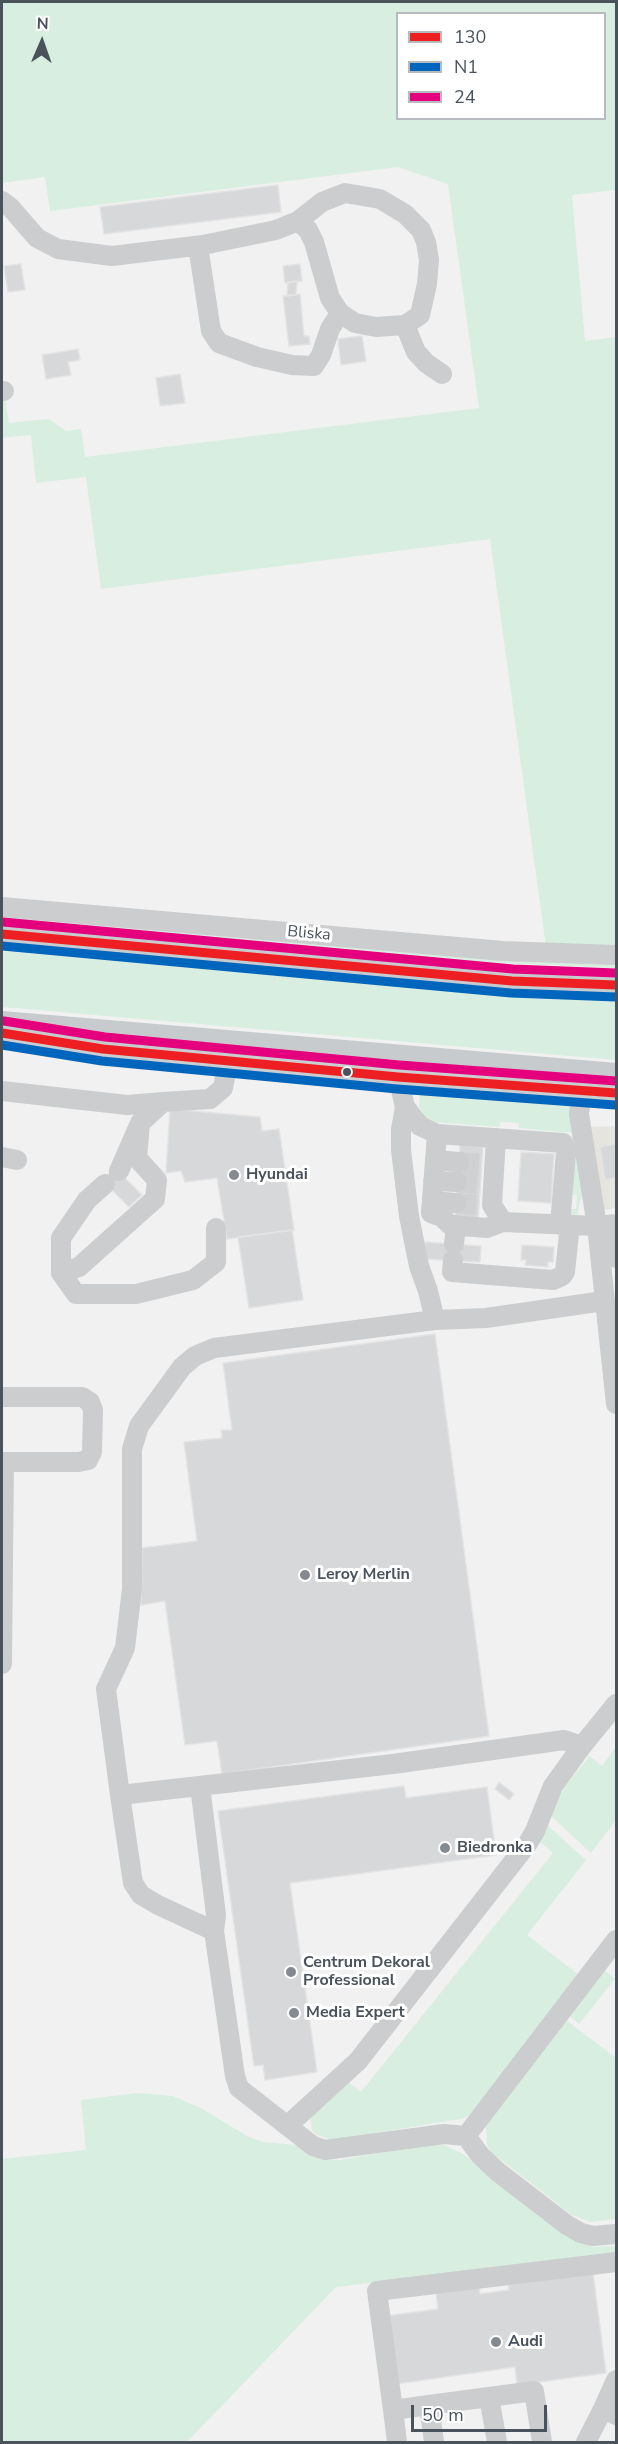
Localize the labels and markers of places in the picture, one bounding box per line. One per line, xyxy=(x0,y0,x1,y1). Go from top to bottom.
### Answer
unlabelled marker xyxy=(341,1066,353,1078)
place label: Hyundai xyxy=(246,1165,308,1185)
marker: Hyundai xyxy=(227,1168,241,1182)
place label: Leroy Merlin xyxy=(317,1565,410,1585)
marker: Leroy Merlin xyxy=(298,1568,312,1582)
place label: Biedronka xyxy=(457,1838,532,1858)
marker: Biedronka xyxy=(438,1841,452,1855)
place label: Centrum Dekoral Professional xyxy=(303,1953,430,1991)
marker: Centrum Dekoral Professional xyxy=(284,1965,298,1979)
place label: Media Expert xyxy=(306,2003,405,2023)
marker: Media Expert xyxy=(287,2006,301,2020)
place label: Audi xyxy=(508,2332,543,2352)
marker: Audi xyxy=(489,2335,503,2349)

